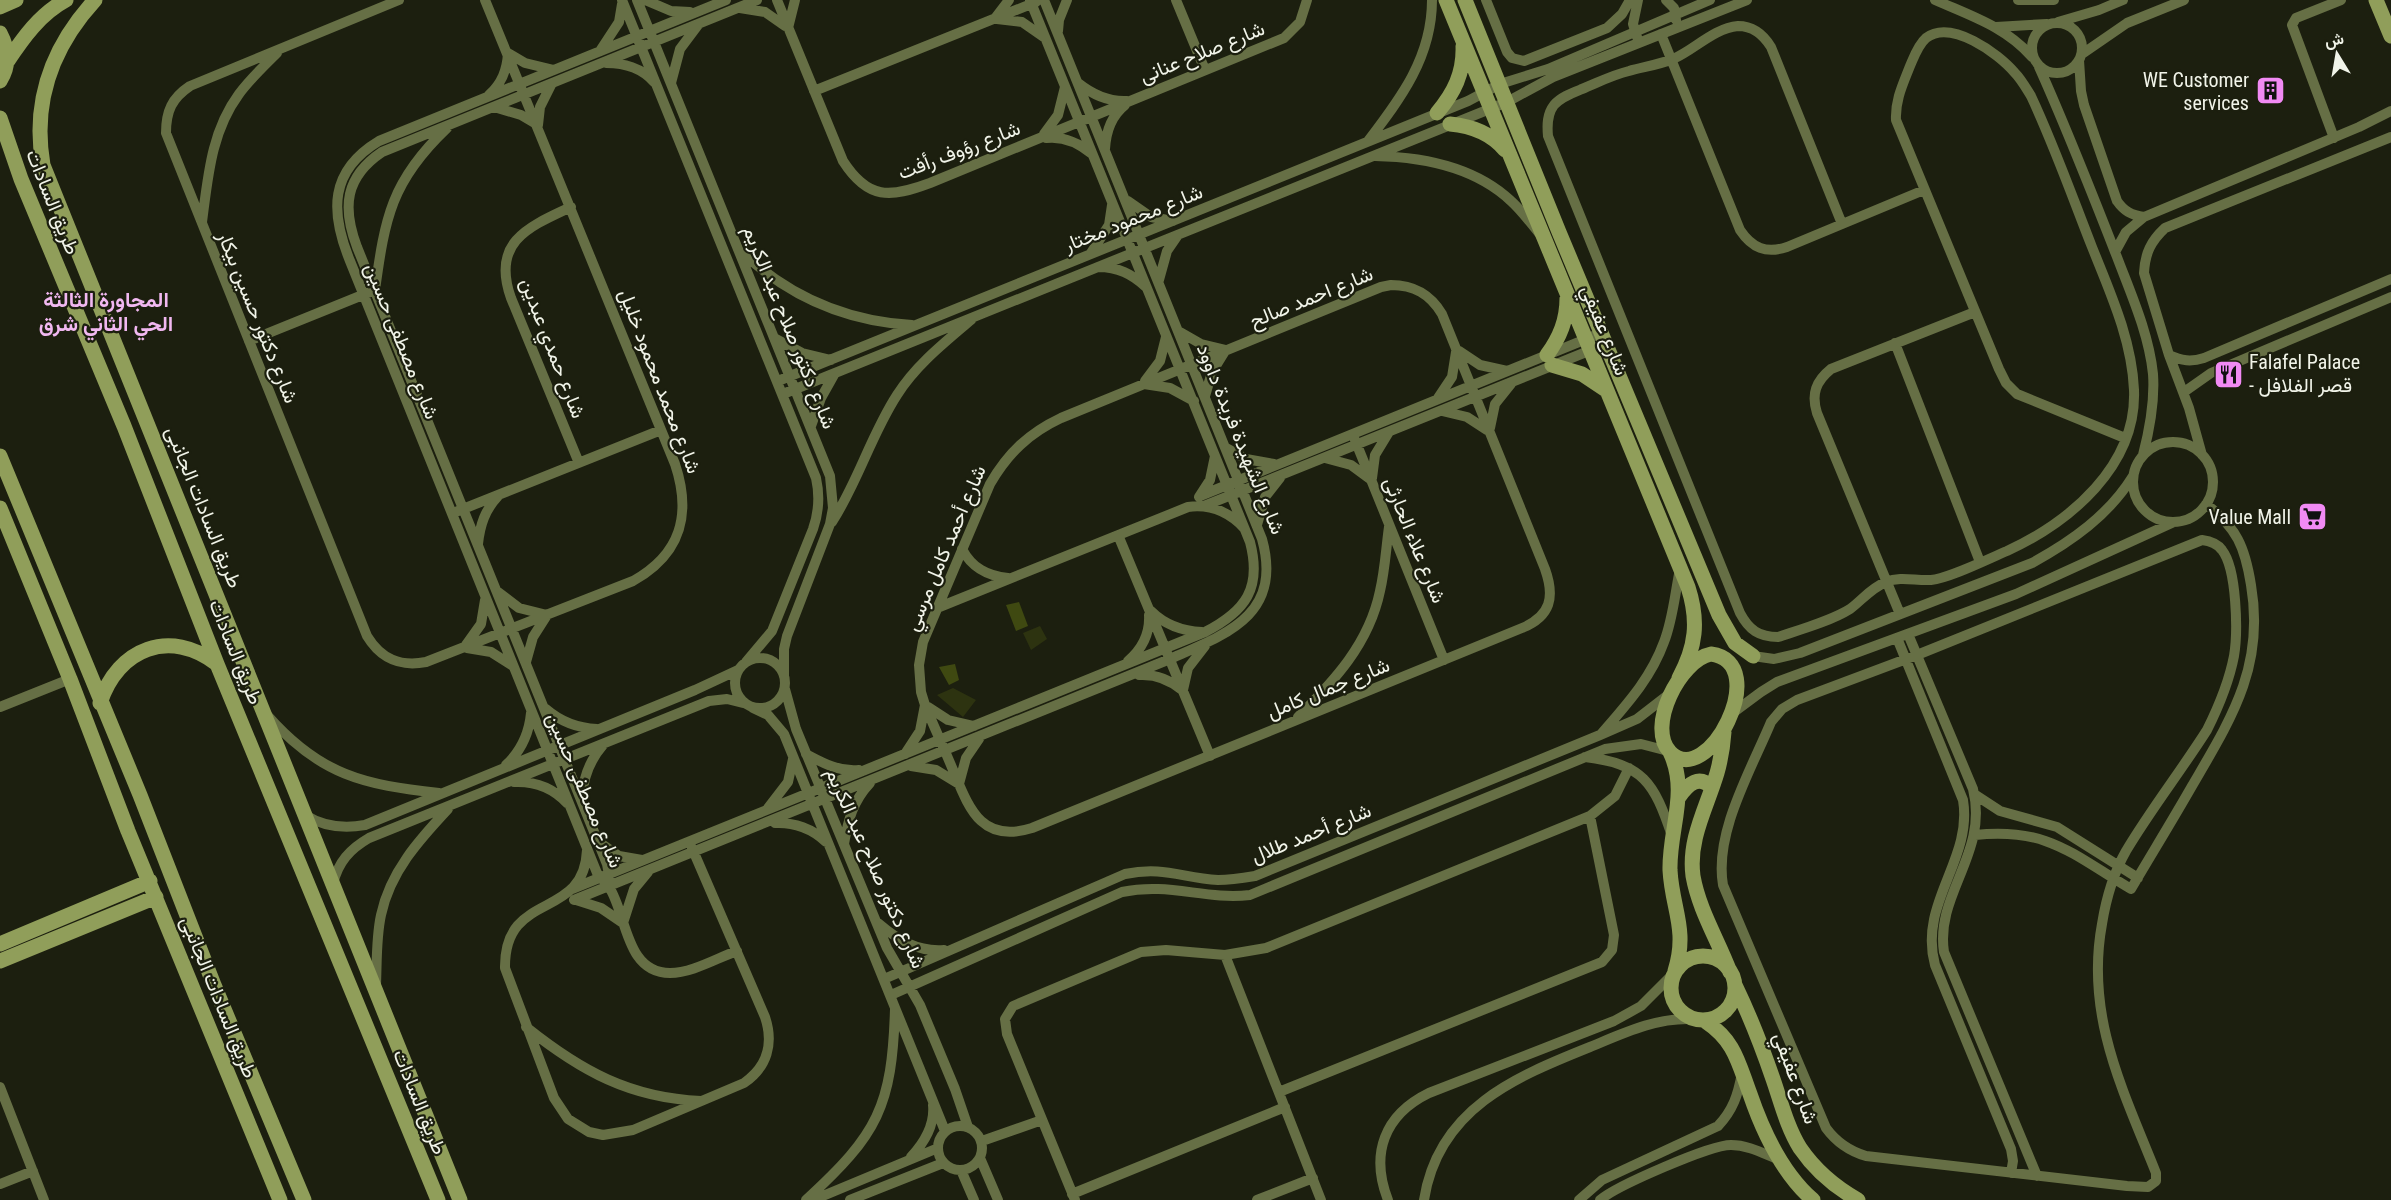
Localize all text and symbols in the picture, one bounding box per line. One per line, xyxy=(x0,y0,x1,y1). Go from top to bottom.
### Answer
street label: شارع صلاح عنانى xyxy=(1136,16,1269,90)
north arrow xyxy=(2307,24,2367,84)
text: ش xyxy=(2323,29,2345,51)
place label: WE Customer services xyxy=(2143,68,2249,115)
building icon: WE Customer services xyxy=(2254,75,2286,107)
street label: شارع رؤوف رأفت xyxy=(895,116,1024,186)
street label: طريق السادات xyxy=(20,146,85,258)
street label: شارع محمود مختار xyxy=(1059,179,1207,259)
street label: شارع دكتور صلاح عبد الكريم xyxy=(736,222,842,433)
street label: شارع دكتور حسين بيكار xyxy=(210,227,303,407)
street label: شارع مصطفى حسين xyxy=(358,259,444,423)
street label: شارع احمد صالح xyxy=(1246,261,1377,335)
street label: شارع حمدي عبدين xyxy=(511,274,591,423)
street label: شارع عفيفي xyxy=(1571,281,1634,381)
street label: شارع محمد محمود خليل xyxy=(612,285,706,477)
district label: المجاورة الثالثة الحي الثاني شرق xyxy=(39,288,173,341)
street label: شارع الشهيدة فريدة داوود xyxy=(1190,340,1290,538)
place label: Falafel Palace - قصر الفلافل xyxy=(2249,350,2360,398)
restaurant icon: Falafel Palace - قصر الفلافل xyxy=(2212,358,2244,390)
street label: طريق السادات الجانبى xyxy=(160,423,247,592)
street label: شارع أحمد كامل مرسي xyxy=(899,461,995,637)
street label: شارع علاء الحارثى xyxy=(1377,473,1451,607)
supermarket icon: Value Mall xyxy=(2296,501,2328,533)
place label: Value Mall xyxy=(2209,505,2291,529)
street label: طريق السادات xyxy=(203,596,268,708)
street label: شارع جمال كامل xyxy=(1263,652,1394,725)
street label: شارع مصطفى حسين xyxy=(540,709,629,872)
street label: شارع دكتور صلاح عبد الكريم xyxy=(819,764,931,973)
street label: شارع أحمد طلال xyxy=(1247,798,1375,870)
street label: طريق السادات الجانبى xyxy=(175,913,262,1082)
street label: شارع عفيفي xyxy=(1764,1029,1824,1129)
street label: طريق السادات xyxy=(387,1046,452,1158)

